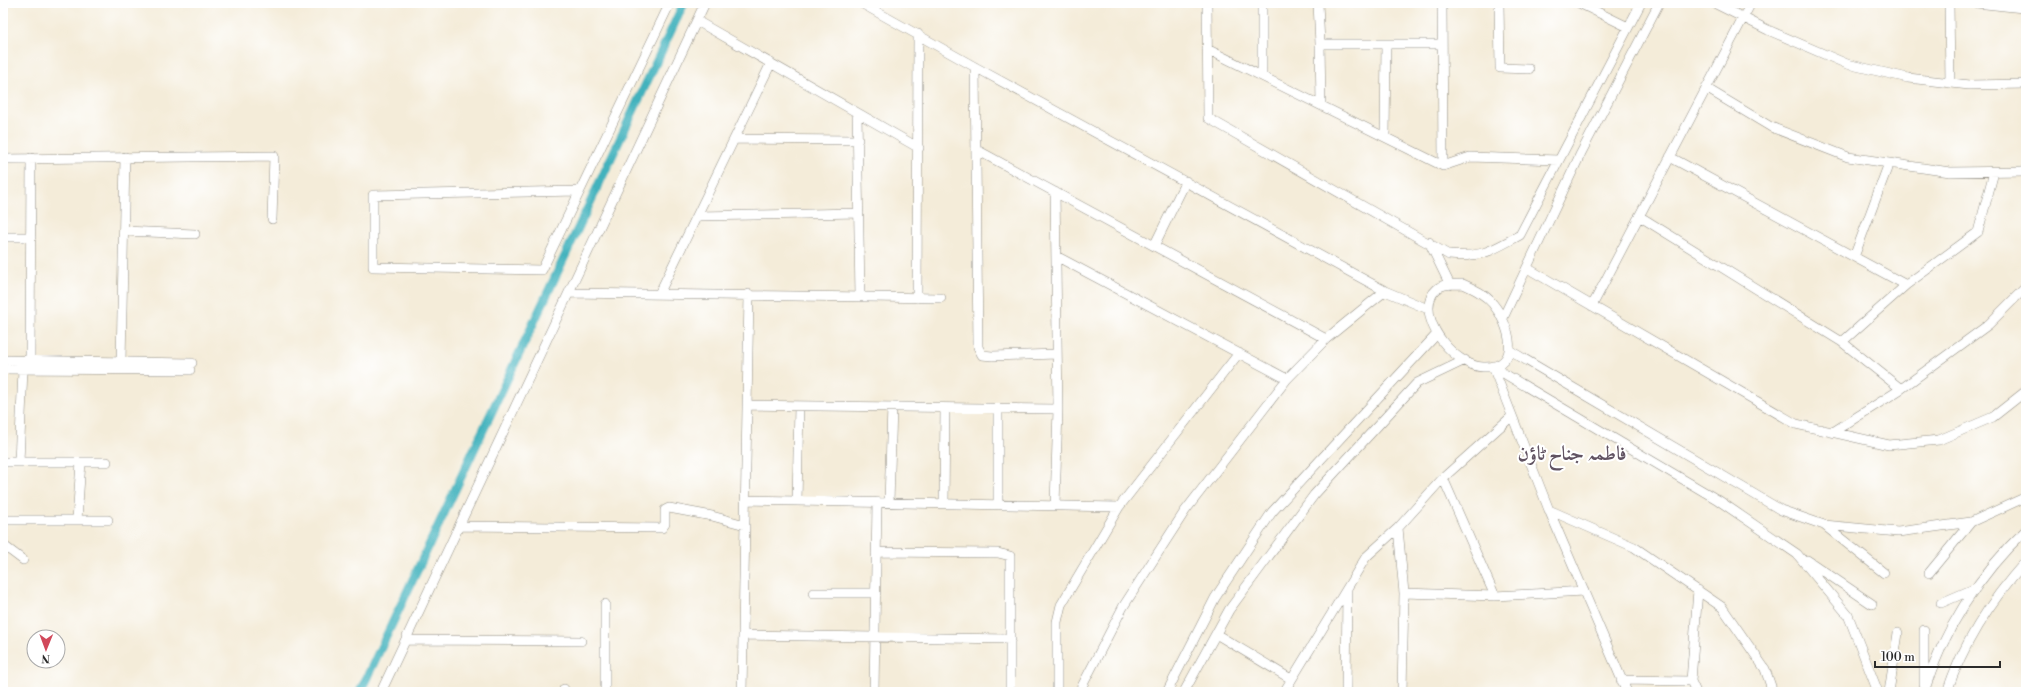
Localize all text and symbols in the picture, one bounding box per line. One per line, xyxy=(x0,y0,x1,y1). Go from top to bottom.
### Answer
district label: فاطمہ جناح ٹاؤن xyxy=(1517,442,1627,472)
north arrow xyxy=(26,629,66,669)
scale bar xyxy=(1875,643,2000,669)
text: 100 m xyxy=(1881,650,1915,665)
text: N xyxy=(41,651,50,665)

